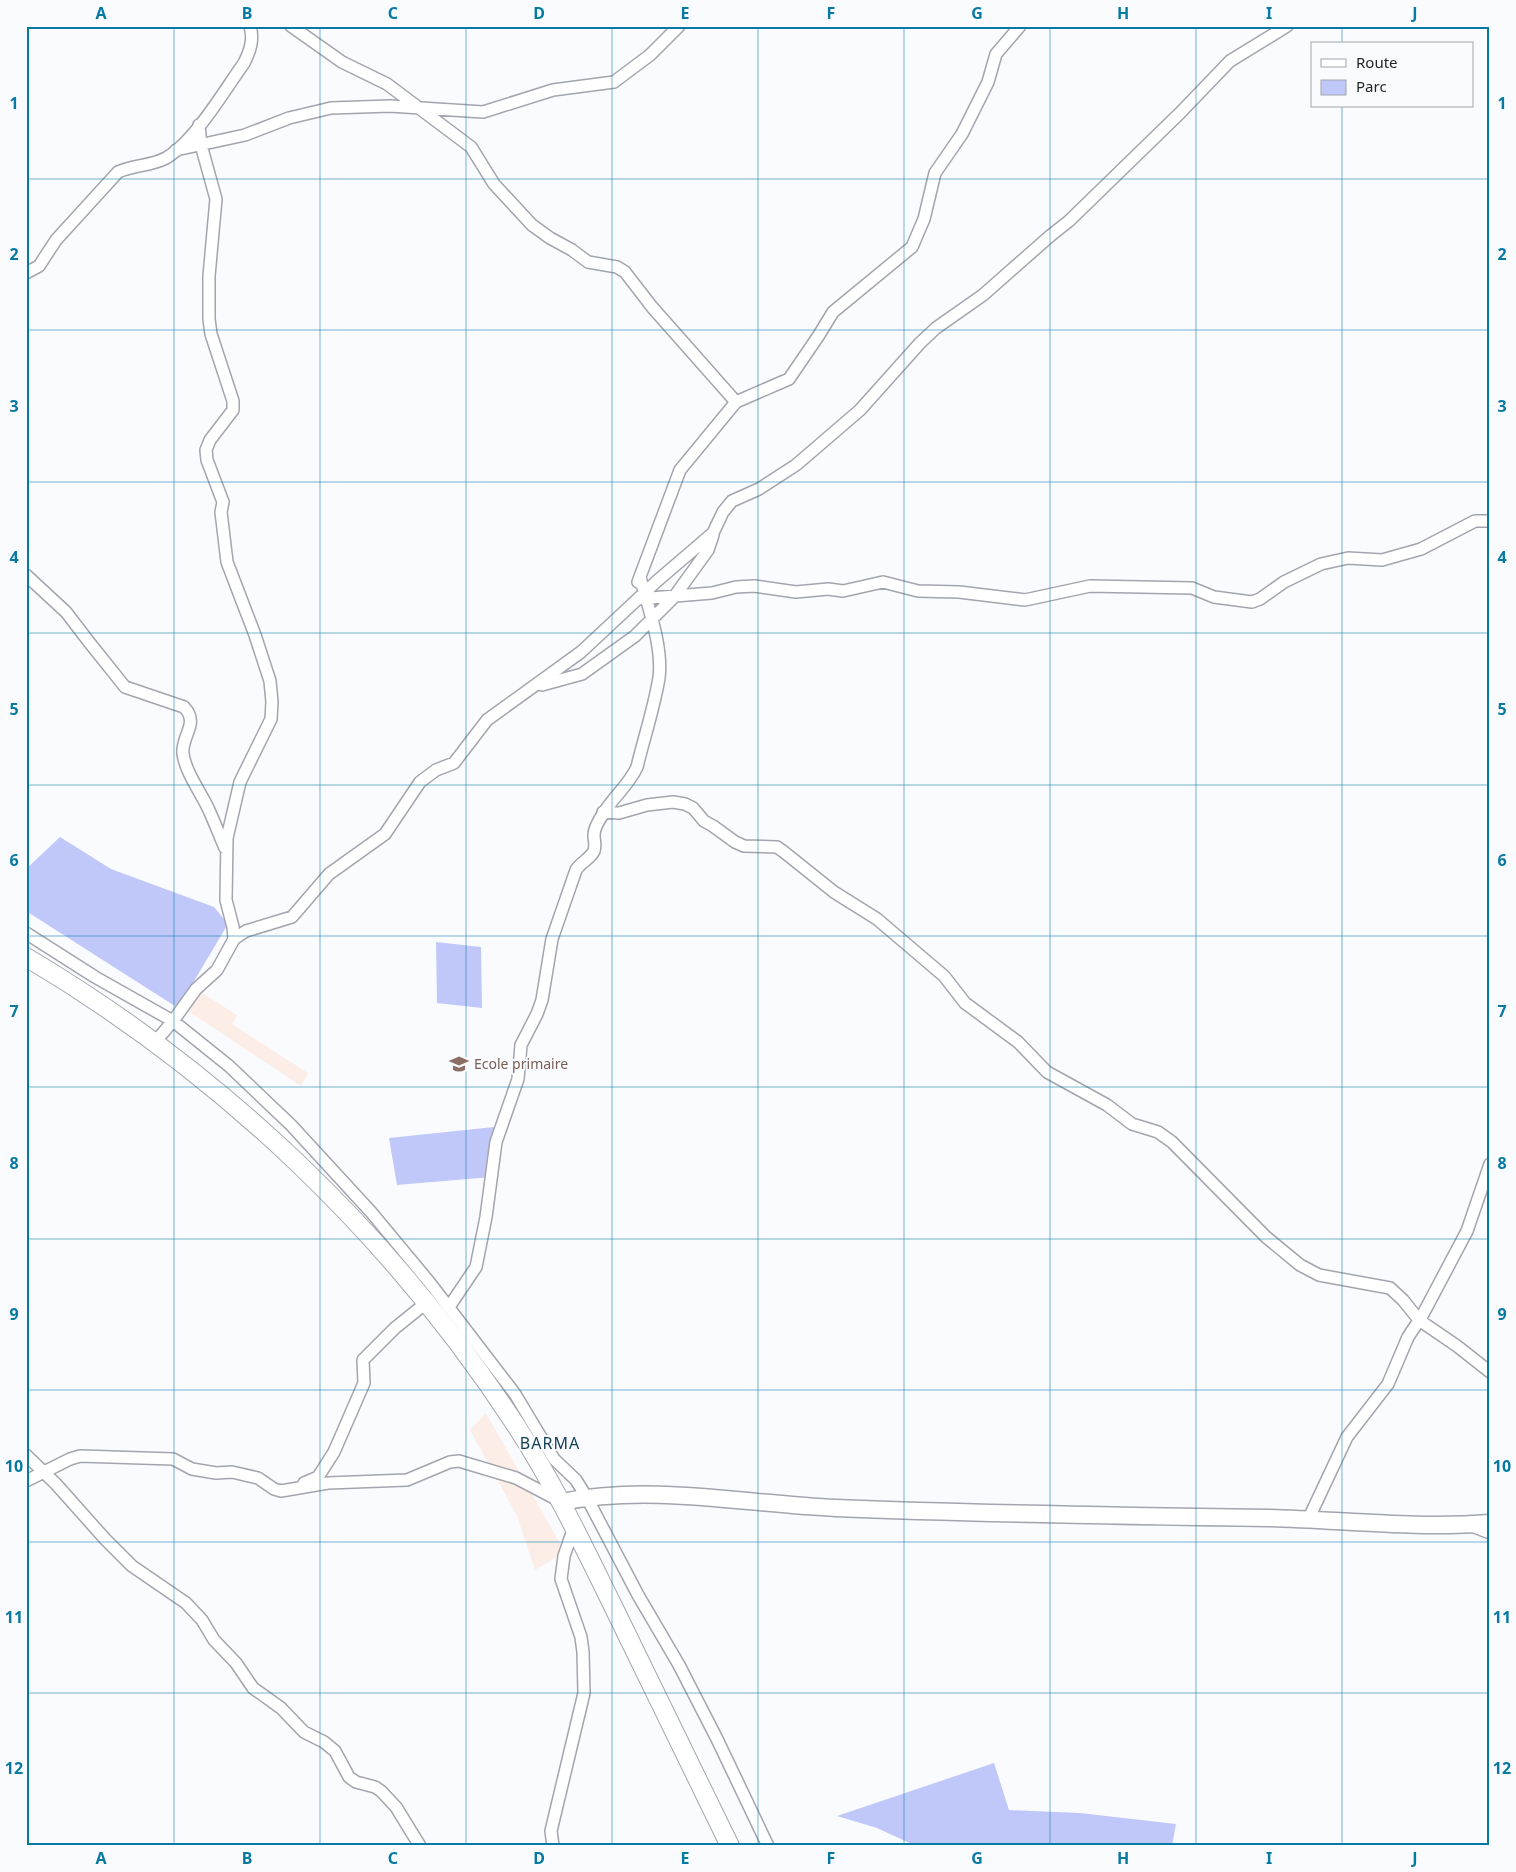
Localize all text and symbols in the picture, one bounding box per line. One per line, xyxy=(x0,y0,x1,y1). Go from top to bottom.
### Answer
text: A xyxy=(95,2,107,24)
text: B xyxy=(242,2,252,24)
text: C xyxy=(388,2,398,24)
text: D xyxy=(533,2,545,24)
text: E xyxy=(681,2,690,24)
text: F xyxy=(827,2,835,24)
text: G xyxy=(971,2,983,24)
text: H xyxy=(1117,2,1129,24)
text: I xyxy=(1266,2,1272,24)
text: J xyxy=(1410,2,1418,24)
legend xyxy=(1311,42,1474,108)
text: Route xyxy=(1356,52,1398,72)
text: Parc xyxy=(1356,76,1387,96)
text: 1 xyxy=(9,92,19,114)
text: 1 xyxy=(1497,92,1507,114)
text: 2 xyxy=(9,243,19,265)
text: 2 xyxy=(1497,243,1507,265)
text: 3 xyxy=(9,395,19,417)
text: 3 xyxy=(1497,395,1507,417)
text: 4 xyxy=(9,546,19,568)
text: 4 xyxy=(1497,546,1507,568)
text: 5 xyxy=(9,698,19,720)
text: 5 xyxy=(1497,698,1507,720)
text: 6 xyxy=(9,849,19,871)
text: 6 xyxy=(1497,849,1507,871)
text: 7 xyxy=(9,1000,19,1022)
text: 7 xyxy=(1497,1000,1507,1022)
school or university icon: Ecole primaire xyxy=(448,1053,470,1075)
place label: Ecole primaire xyxy=(474,1054,568,1073)
text: 8 xyxy=(9,1152,19,1174)
text: 8 xyxy=(1497,1152,1507,1174)
text: 9 xyxy=(9,1303,19,1325)
text: 9 xyxy=(1497,1303,1507,1325)
district label: BARMA xyxy=(520,1432,580,1454)
text: 10 xyxy=(5,1455,23,1477)
text: 10 xyxy=(1493,1455,1511,1477)
text: 11 xyxy=(5,1606,23,1628)
text: 11 xyxy=(1493,1606,1511,1628)
text: 12 xyxy=(5,1757,23,1779)
text: 12 xyxy=(1493,1757,1511,1779)
text: A xyxy=(95,1847,107,1869)
text: B xyxy=(242,1847,252,1869)
text: C xyxy=(388,1847,398,1869)
text: D xyxy=(533,1847,545,1869)
text: E xyxy=(681,1847,690,1869)
text: F xyxy=(827,1847,835,1869)
text: G xyxy=(971,1847,983,1869)
text: H xyxy=(1117,1847,1129,1869)
text: I xyxy=(1266,1847,1272,1869)
text: J xyxy=(1410,1847,1418,1869)

